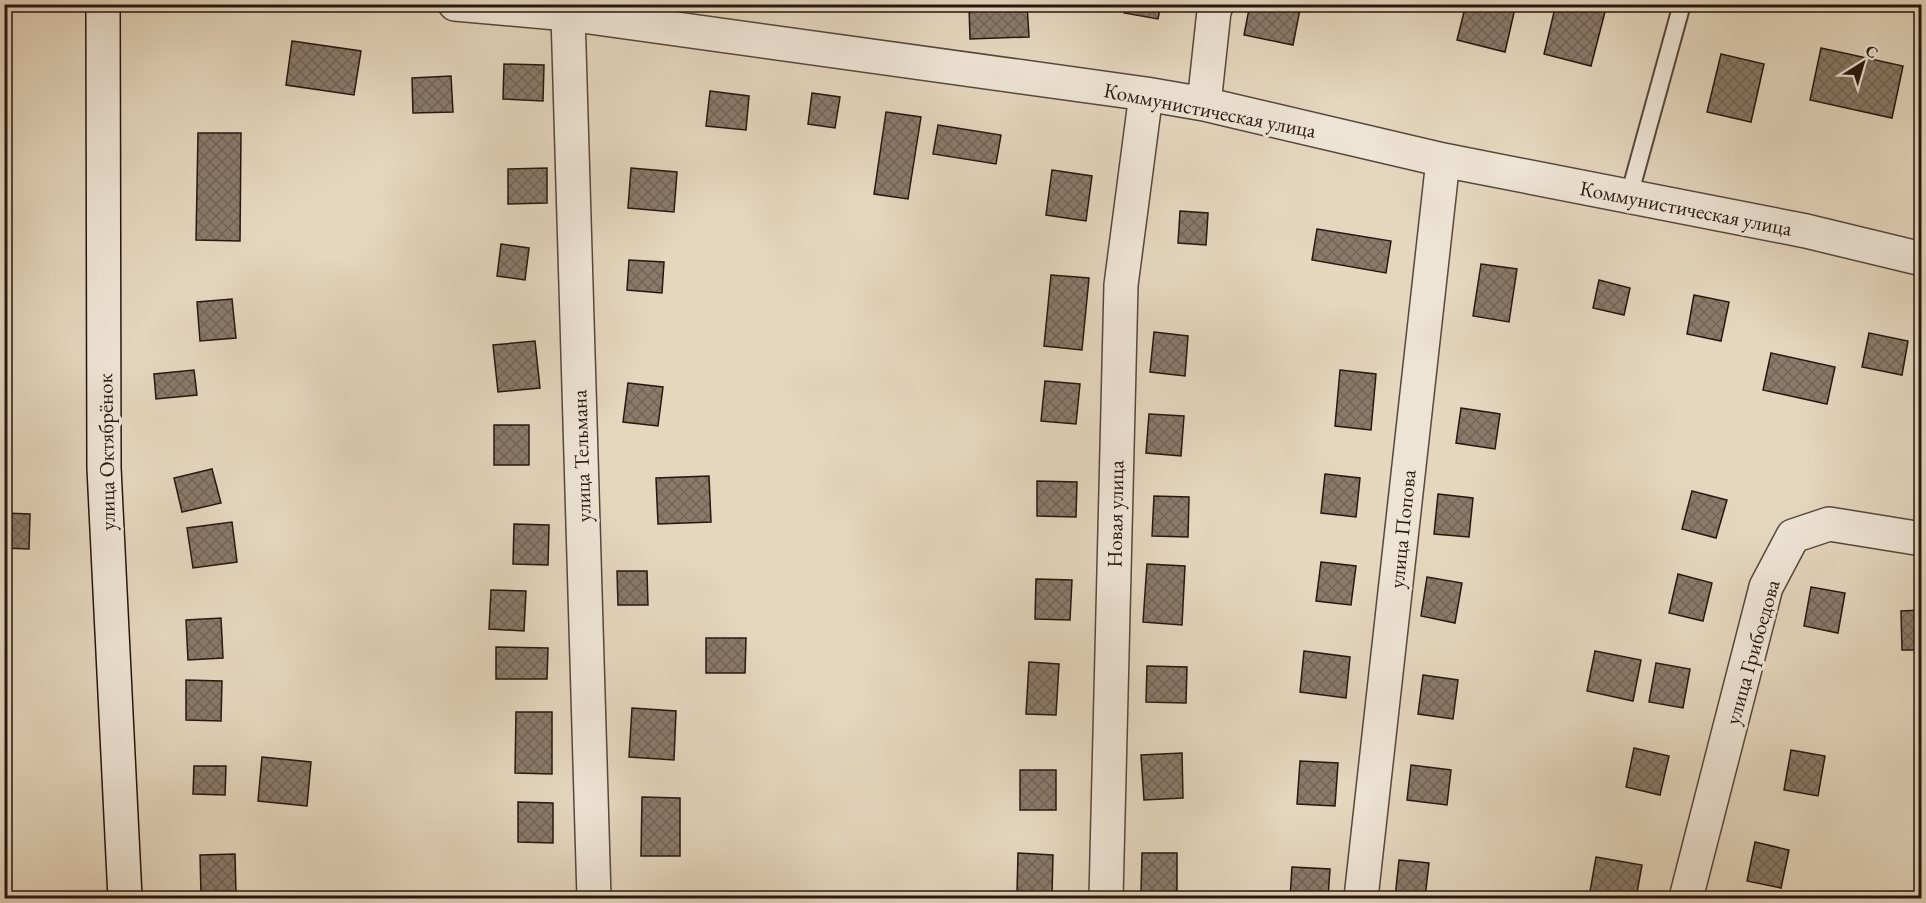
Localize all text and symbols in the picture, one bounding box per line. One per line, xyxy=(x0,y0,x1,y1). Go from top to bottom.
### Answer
north arrow xyxy=(1833,33,1893,93)
text: С xyxy=(1861,40,1883,63)
street label: Коммунистическая улица xyxy=(1102,76,1319,144)
street label: Коммунистическая улица xyxy=(1578,174,1795,242)
street label: улица Октябрёнок xyxy=(91,373,121,531)
street label: улица Тельмана xyxy=(565,389,597,523)
street label: Новая улица xyxy=(1101,459,1129,568)
street label: улица Попова xyxy=(1382,468,1422,590)
street label: улица Грибоедова xyxy=(1718,576,1786,728)

